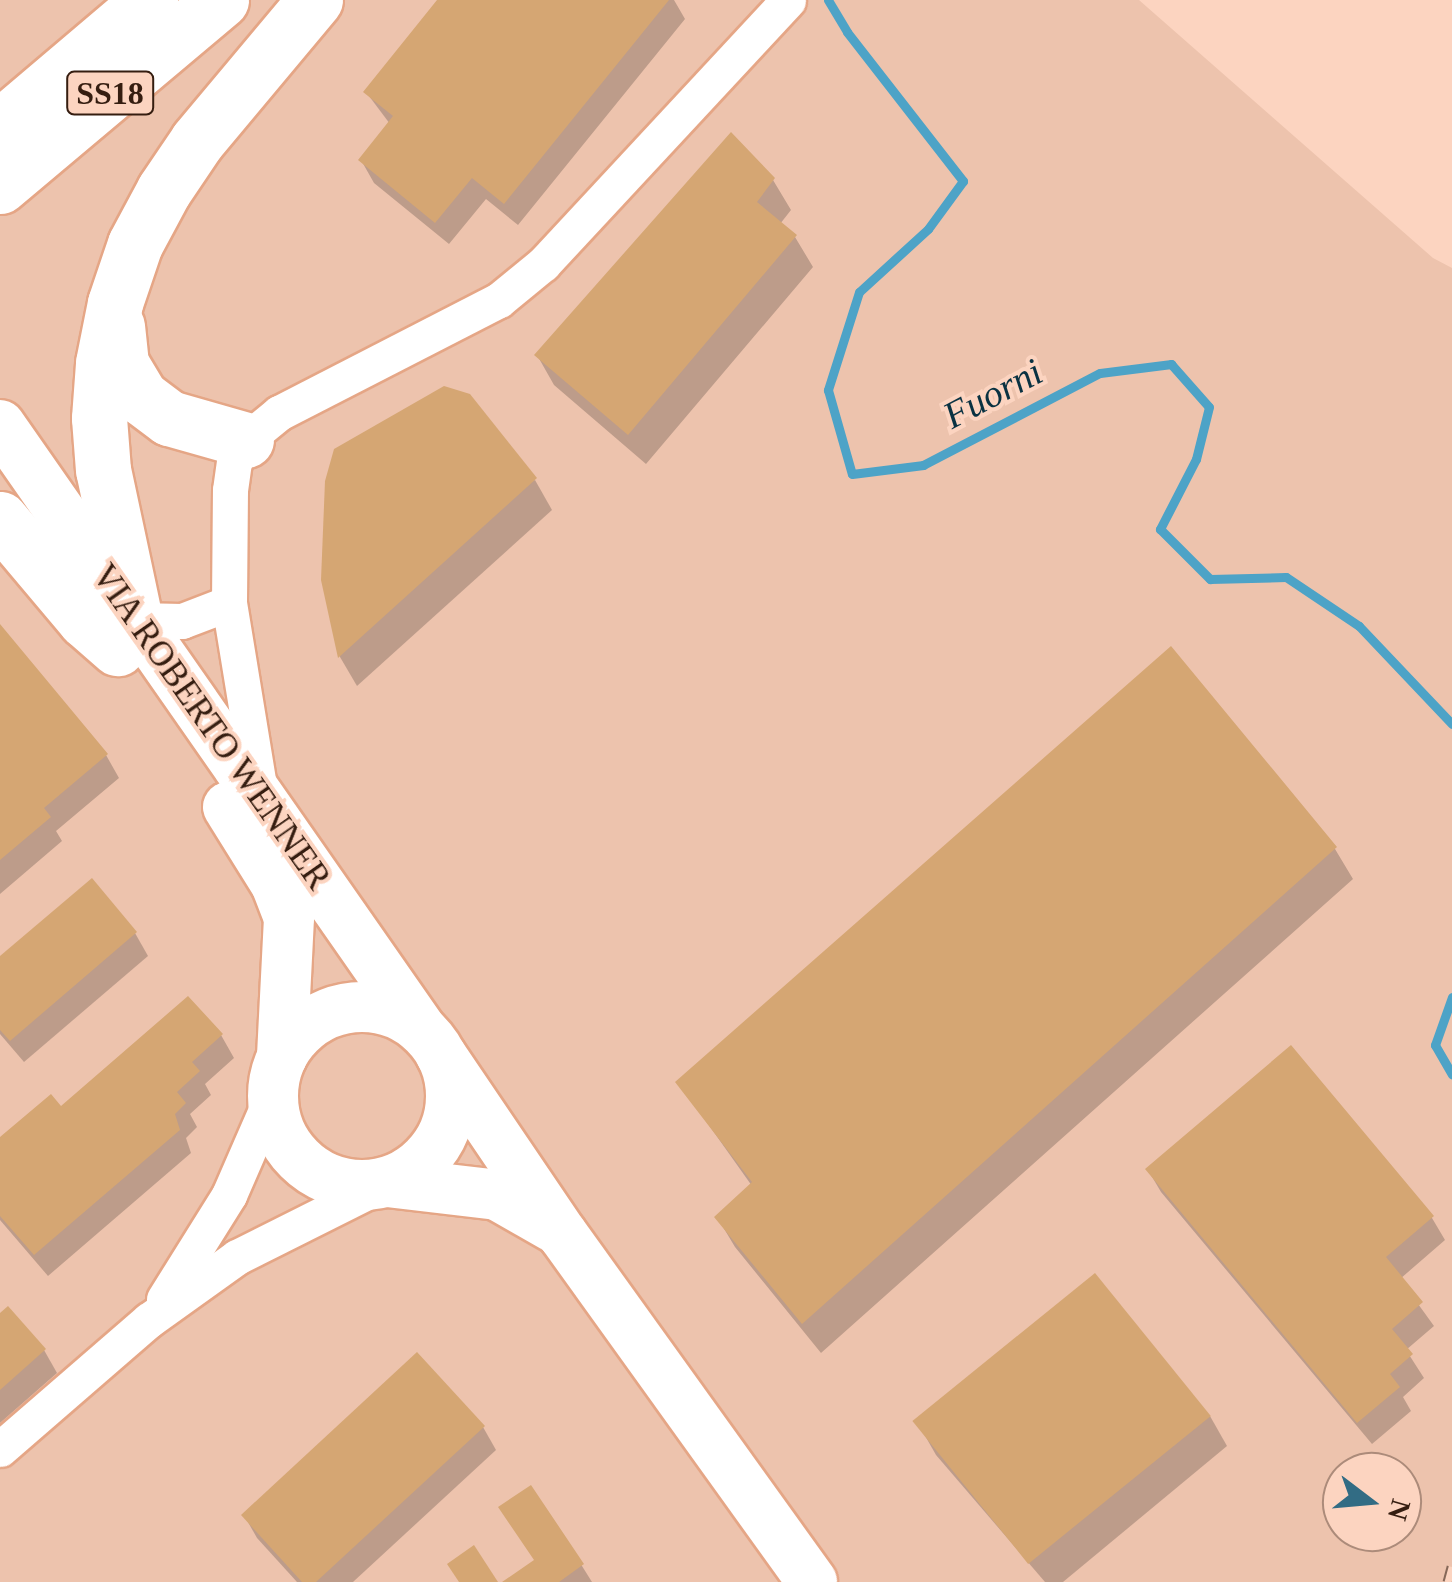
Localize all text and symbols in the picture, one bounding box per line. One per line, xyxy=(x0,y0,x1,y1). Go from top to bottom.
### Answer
road number: SS18 xyxy=(65,66,155,120)
water label: Fuorni xyxy=(936,349,1050,439)
street label: VIA ROBERTO WENNER xyxy=(82,555,340,899)
north arrow xyxy=(1322,1452,1422,1552)
text: N xyxy=(1382,1496,1417,1524)

